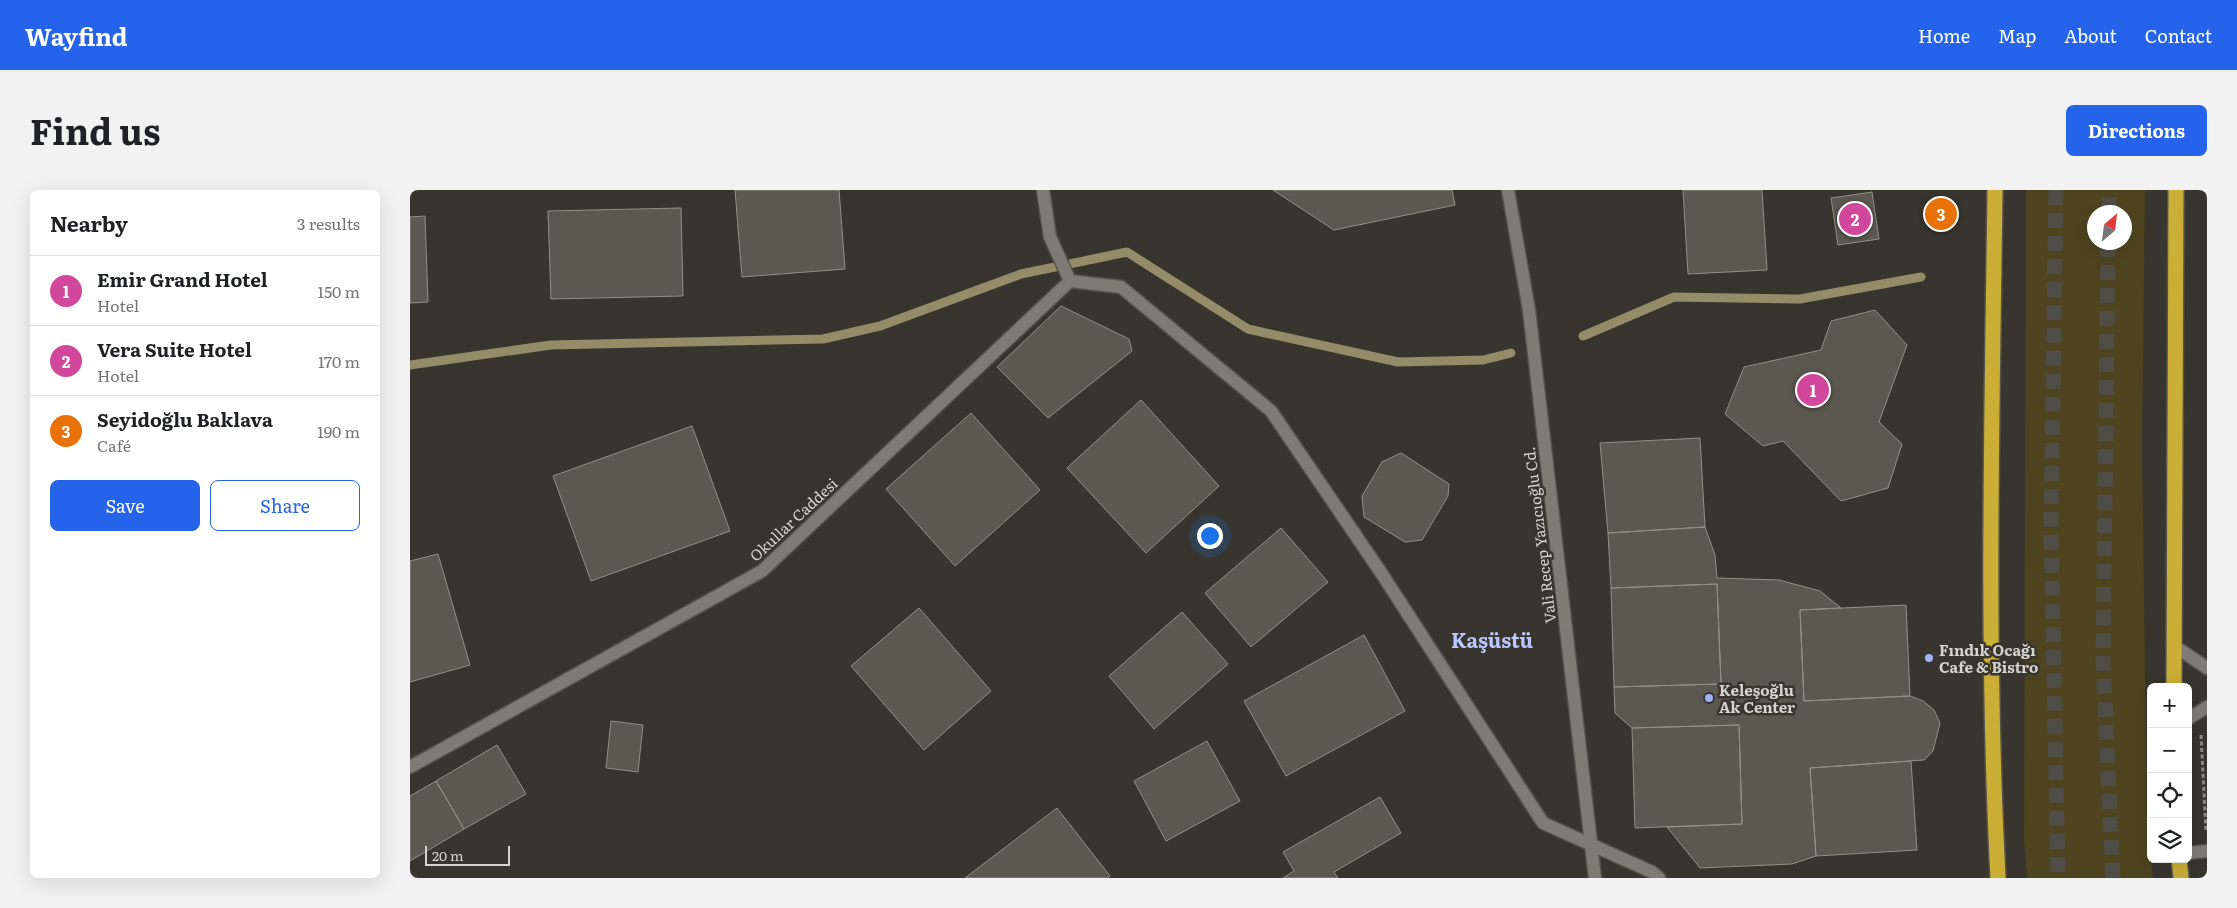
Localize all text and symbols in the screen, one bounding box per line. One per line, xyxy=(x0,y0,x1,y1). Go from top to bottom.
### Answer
text: Wayfind xyxy=(25,18,128,53)
text: Home xyxy=(1918,22,1970,49)
text: Map xyxy=(1998,22,2036,49)
text: About xyxy=(2064,22,2117,49)
text: Contact xyxy=(2145,22,2212,49)
text: Find us xyxy=(30,104,160,156)
button: Directions xyxy=(2066,105,2207,156)
pin: 3 xyxy=(1925,195,1957,233)
pin: 2 xyxy=(1839,200,1871,238)
north arrow xyxy=(2087,205,2132,250)
text: Nearby xyxy=(50,207,128,238)
text: 3 results xyxy=(297,211,360,235)
text: Emir Grand Hotel xyxy=(97,265,268,293)
text: 1 xyxy=(63,279,69,303)
text: 150 m xyxy=(317,279,360,303)
text: Hotel xyxy=(97,293,139,317)
text: Vera Suite Hotel xyxy=(97,335,252,363)
text: 2 xyxy=(62,349,70,373)
text: 170 m xyxy=(318,349,360,373)
text: Hotel xyxy=(97,363,139,387)
pin: 1 xyxy=(1797,371,1829,409)
text: Seyidoğlu Baklava xyxy=(97,405,273,433)
text: 3 xyxy=(62,419,70,443)
text: 190 m xyxy=(317,419,360,443)
text: Café xyxy=(97,433,131,457)
street label: Vali Recep Yazıcıoğlu Cd. xyxy=(1517,445,1561,625)
street label: Okullar Caddesi xyxy=(744,472,842,566)
button: Save xyxy=(50,480,200,531)
button: Share xyxy=(210,480,360,531)
your location xyxy=(1197,523,1223,549)
district label: Kaşüstü xyxy=(1451,624,1533,654)
place label: Fındık Ocağı Cafe & Bistro xyxy=(1939,638,2038,678)
marker: Fındık Ocağı Cafe & Bistro xyxy=(1923,652,1935,664)
place label: Keleşoğlu Ak Center xyxy=(1719,678,1795,718)
map controls xyxy=(2147,683,2192,863)
button: + xyxy=(2147,683,2192,728)
marker: Keleşoğlu Ak Center xyxy=(1703,692,1715,704)
button: − xyxy=(2147,728,2192,773)
button: locate xyxy=(2147,773,2192,818)
button: layers xyxy=(2147,818,2192,863)
scale bar xyxy=(425,843,510,866)
text: 20 m xyxy=(432,845,464,865)

